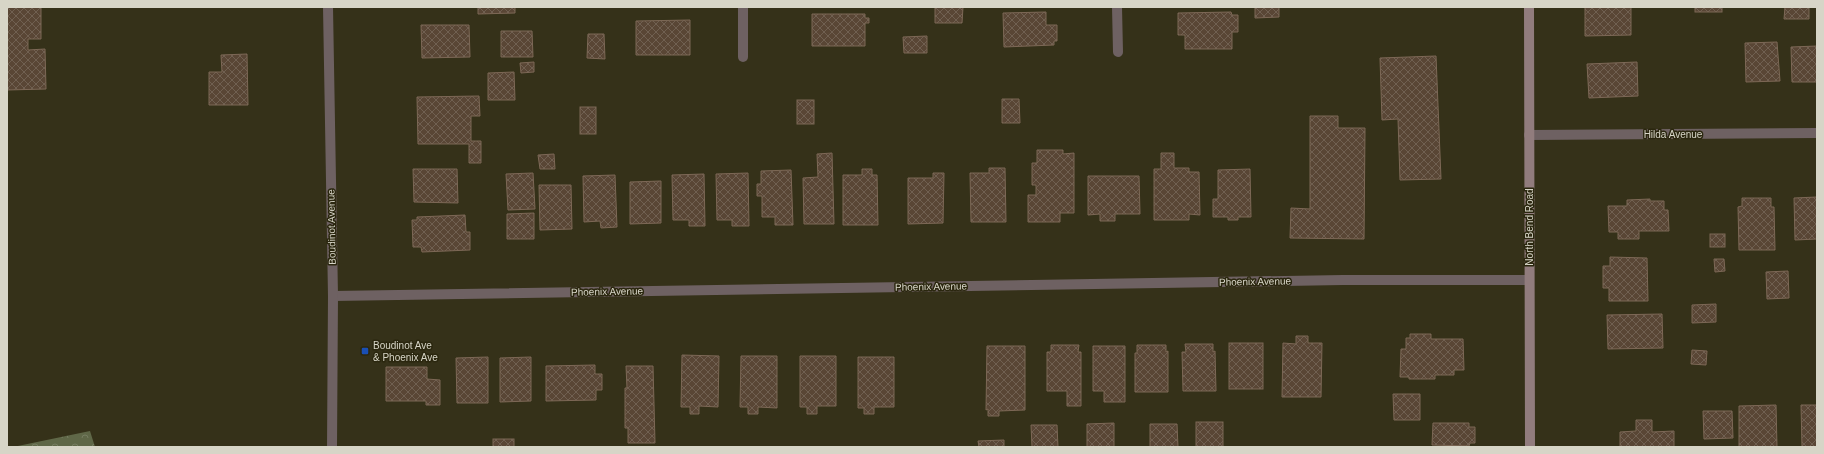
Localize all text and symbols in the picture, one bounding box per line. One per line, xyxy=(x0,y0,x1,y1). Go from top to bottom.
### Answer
street label: Hilda Avenue xyxy=(1644,129,1703,140)
street label: North Bend Road xyxy=(1524,188,1535,266)
street label: Boudinot Avenue xyxy=(325,189,338,265)
street label: Phoenix Avenue xyxy=(1219,275,1292,288)
street label: Phoenix Avenue xyxy=(895,280,968,293)
street label: Phoenix Avenue xyxy=(571,285,644,298)
place label: Boudinot Ave & Phoenix Ave xyxy=(373,340,438,363)
marker: Boudinot Ave & Phoenix Ave xyxy=(360,346,370,356)

